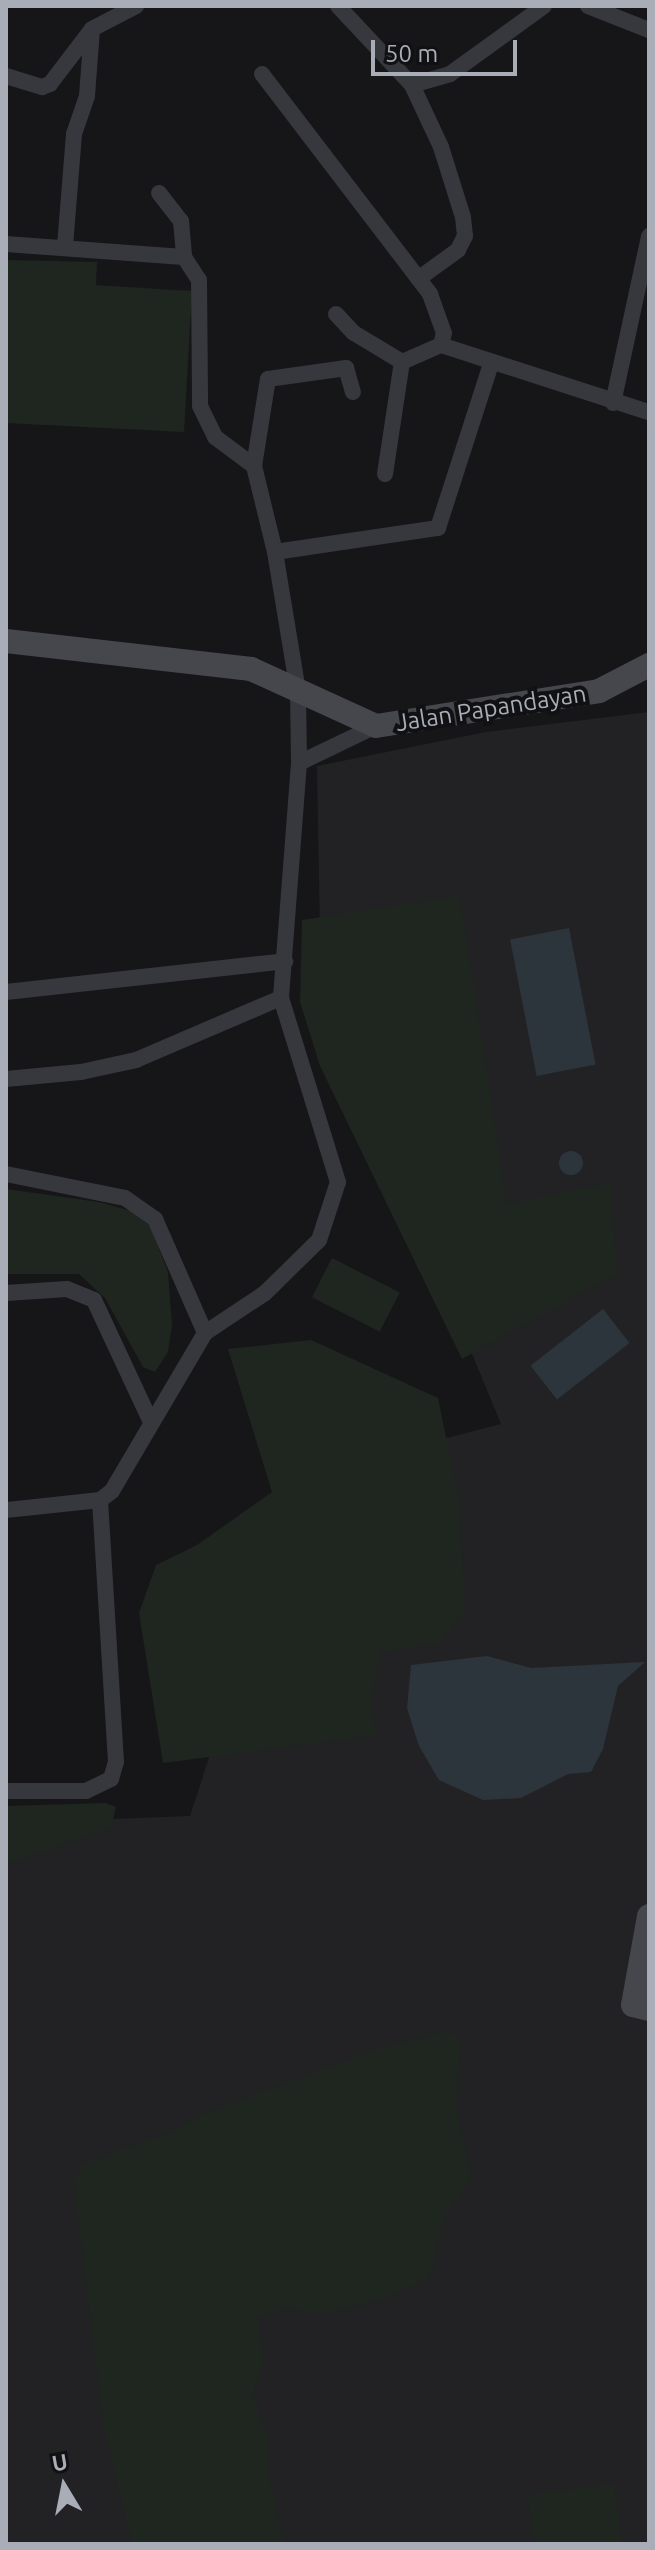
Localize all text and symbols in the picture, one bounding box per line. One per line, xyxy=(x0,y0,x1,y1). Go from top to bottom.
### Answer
scale bar xyxy=(375,24,521,74)
text: 50 m xyxy=(385,40,438,67)
street label: Jalan Papandayan xyxy=(394,679,588,737)
north arrow xyxy=(24,2446,104,2526)
text: U xyxy=(50,2448,70,2476)

